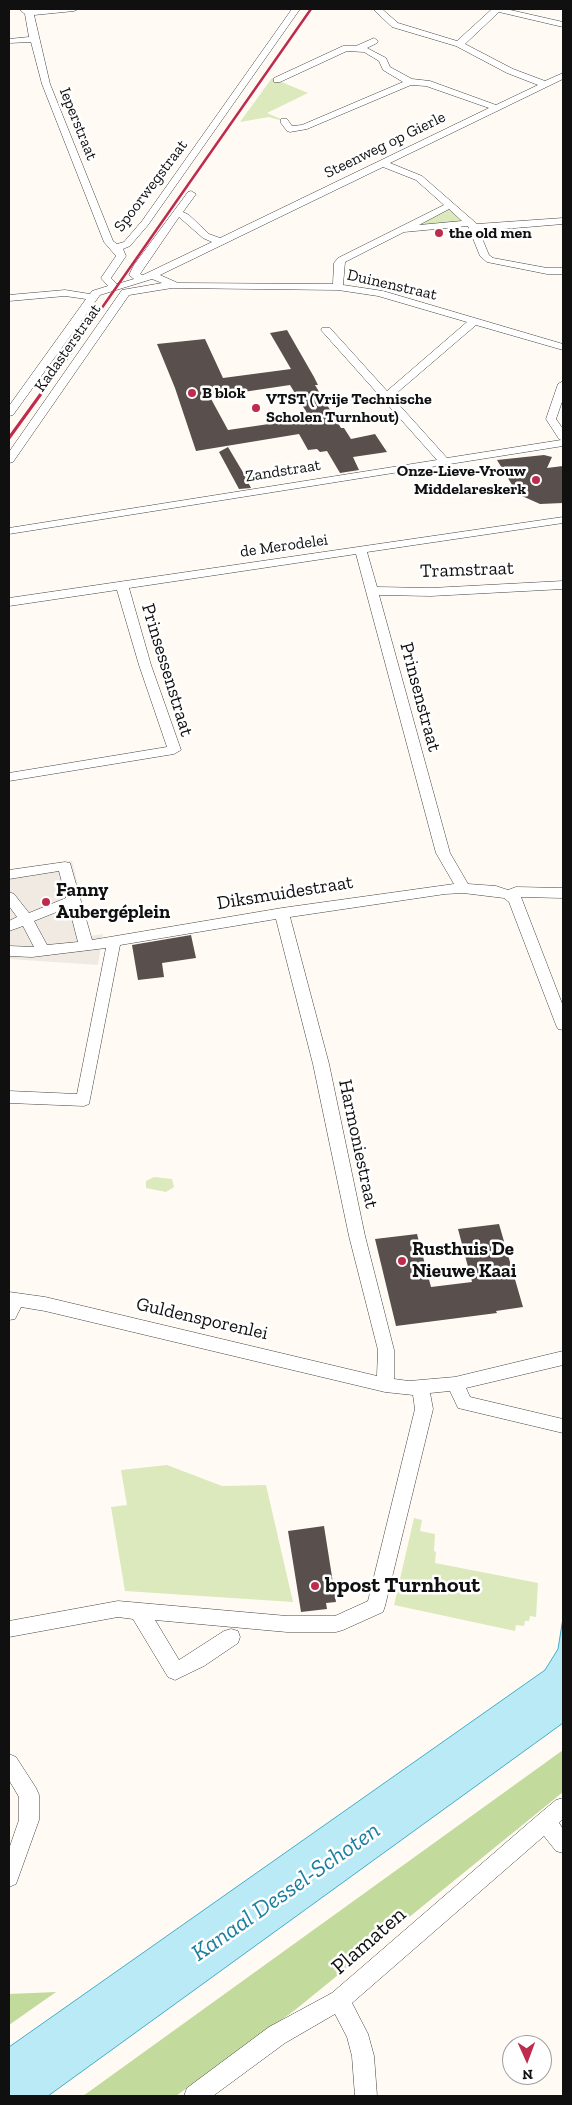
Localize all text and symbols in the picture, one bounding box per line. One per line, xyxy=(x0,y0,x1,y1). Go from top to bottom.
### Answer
street label: Ieperstraat xyxy=(55,85,101,163)
street label: Steenweg op Gierle xyxy=(321,107,449,183)
street label: Spoorwegstraat xyxy=(110,136,192,236)
place label: the old men xyxy=(449,223,532,243)
marker: the old men xyxy=(433,227,445,239)
street label: Duinenstraat xyxy=(345,265,439,305)
street label: Kadasterstraat xyxy=(31,300,105,396)
place label: B blok xyxy=(202,383,246,403)
marker: B blok xyxy=(186,387,198,399)
place label: VTST (Vrije Technische Scholen Turnhout) xyxy=(266,389,432,427)
marker: VTST (Vrije Technische Scholen Turnhout) xyxy=(250,402,262,414)
street label: Zandstraat xyxy=(244,456,322,486)
place label: Onze-Lieve-Vrouw Middelareskerk xyxy=(397,461,526,499)
marker: Onze-Lieve-Vrouw Middelareskerk xyxy=(530,474,542,486)
street label: de Merodelei xyxy=(239,530,329,562)
street label: Tramstraat xyxy=(420,557,514,583)
street label: Prinsessenstraat xyxy=(136,601,198,739)
street label: Prinsenstraat xyxy=(394,640,446,754)
street label: Diksmuidestraat xyxy=(215,871,355,915)
place label: Fanny Aubergéplein xyxy=(56,880,170,924)
marker: Fanny Aubergéplein xyxy=(40,896,52,908)
street label: Harmoniestraat xyxy=(333,1077,383,1211)
place label: Rusthuis De Nieuwe Kaai xyxy=(412,1239,516,1283)
marker: Rusthuis De Nieuwe Kaai xyxy=(396,1255,408,1267)
street label: Guldensporenlei xyxy=(134,1293,270,1345)
place label: bpost Turnhout xyxy=(325,1573,480,1599)
marker: bpost Turnhout xyxy=(309,1580,321,1592)
water label: Kanaal Dessel-Schoten xyxy=(186,1816,386,1968)
street label: Plamaten xyxy=(326,1902,412,1980)
north arrow xyxy=(502,2035,552,2085)
text: N xyxy=(522,2066,533,2083)

